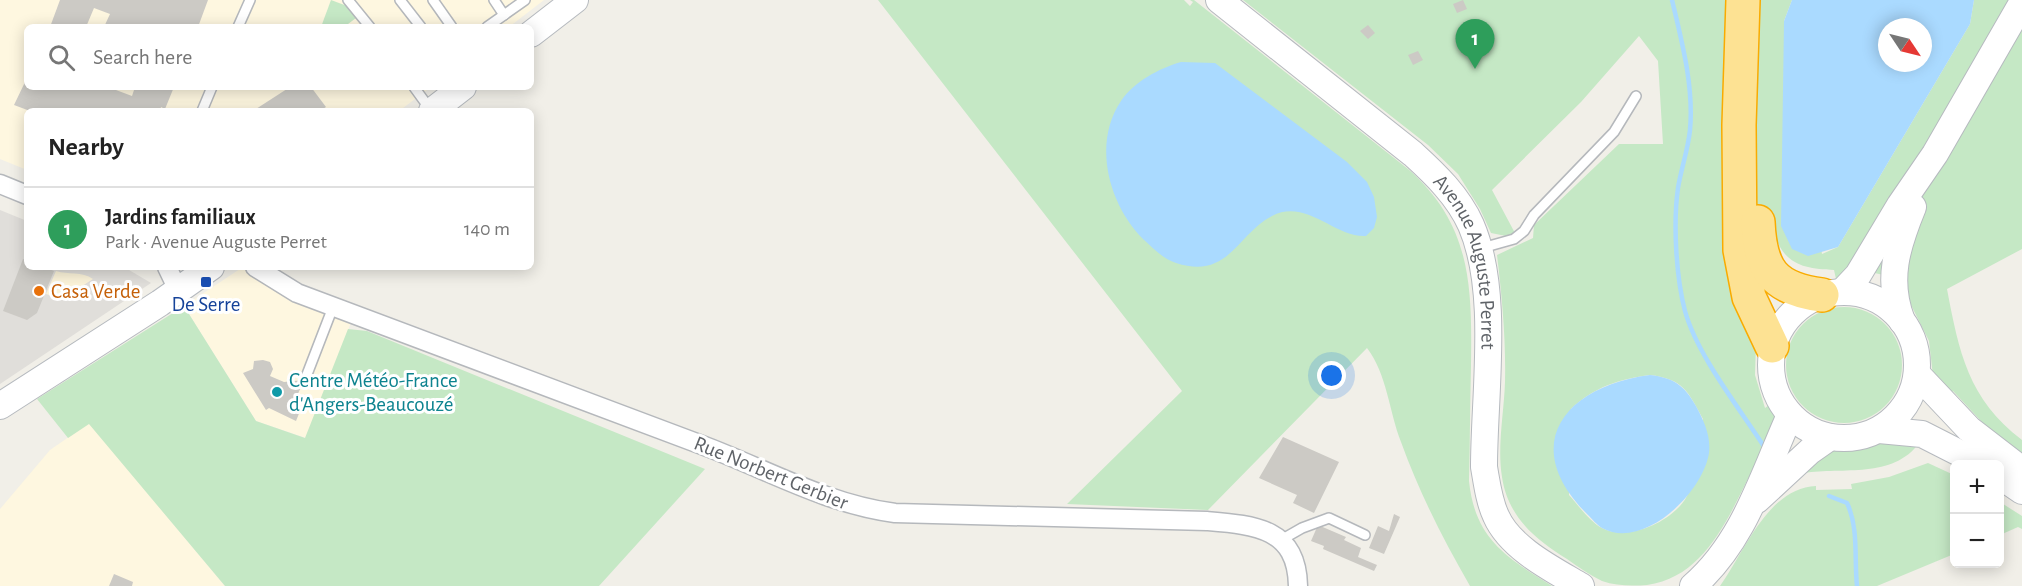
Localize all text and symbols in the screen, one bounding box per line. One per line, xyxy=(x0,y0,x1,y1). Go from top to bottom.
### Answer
north arrow xyxy=(1878,18,1932,72)
pin: 1 xyxy=(1456,20,1494,69)
search box xyxy=(24,24,534,90)
icon: search xyxy=(45,41,78,74)
text: Search here xyxy=(93,46,192,68)
text: Nearby xyxy=(48,134,124,160)
street label: Avenue Auguste Perret xyxy=(1430,170,1499,350)
text: Jardins familiaux xyxy=(105,206,256,228)
text: 1 xyxy=(64,219,71,239)
text: 140 m xyxy=(464,219,510,239)
text: Park · Avenue Auguste Perret xyxy=(105,232,327,252)
marker: De Serre xyxy=(199,275,213,289)
place label: Casa Verde xyxy=(51,281,140,302)
marker: Casa Verde xyxy=(32,284,46,298)
place label: De Serre xyxy=(171,294,241,315)
your location xyxy=(1317,361,1346,390)
place label: Centre Météo-France d'Angers-Beaucouzé xyxy=(289,370,458,415)
marker: Centre Météo-France d'Angers-Beaucouzé xyxy=(270,385,284,399)
street label: Rue Norbert Gerbier xyxy=(691,432,851,514)
map controls xyxy=(1950,460,2004,568)
button: + xyxy=(1950,460,2004,514)
button: − xyxy=(1950,514,2004,568)

